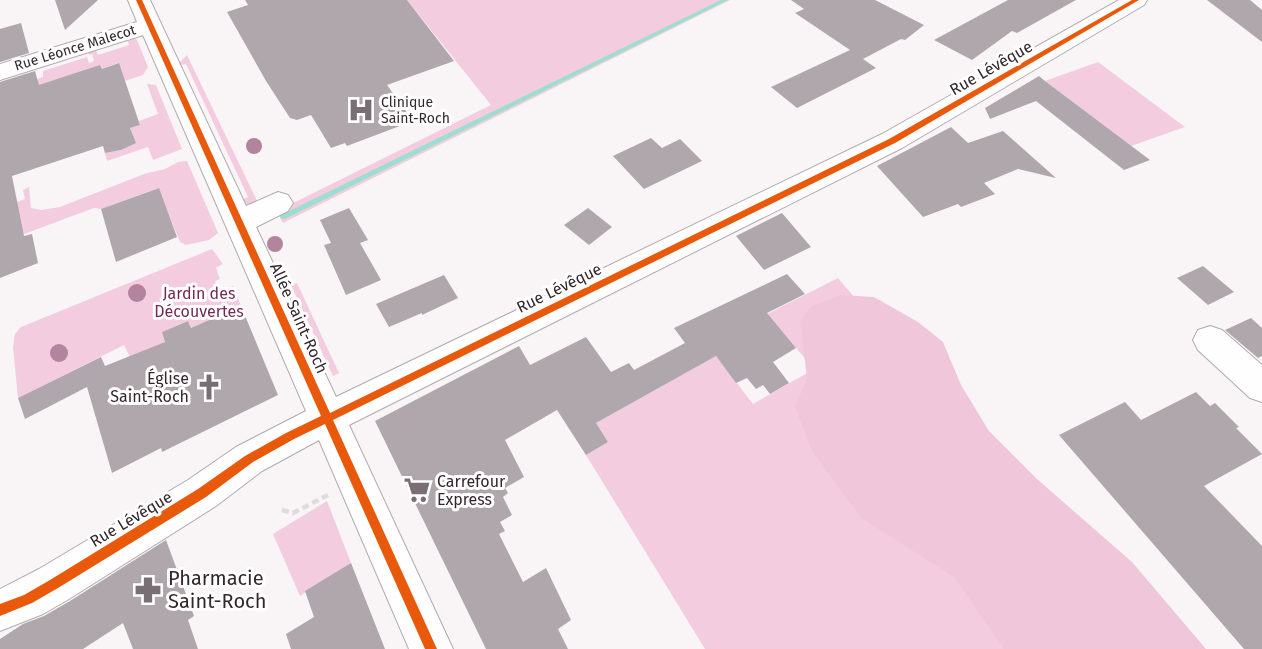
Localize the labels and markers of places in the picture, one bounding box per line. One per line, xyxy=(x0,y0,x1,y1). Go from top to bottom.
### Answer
place label: Clinique Saint-Roch xyxy=(381,94,450,127)
hospital icon: Clinique Saint-Roch xyxy=(346,95,376,125)
place label: Église Saint-Roch xyxy=(110,368,189,406)
church icon: Église Saint-Roch xyxy=(194,372,224,402)
place label: Carrefour Express xyxy=(437,472,506,509)
supermarket icon: Carrefour Express xyxy=(402,475,432,505)
place label: Pharmacie Saint-Roch xyxy=(168,566,266,613)
pharmacy icon: Pharmacie Saint-Roch xyxy=(133,575,163,605)

